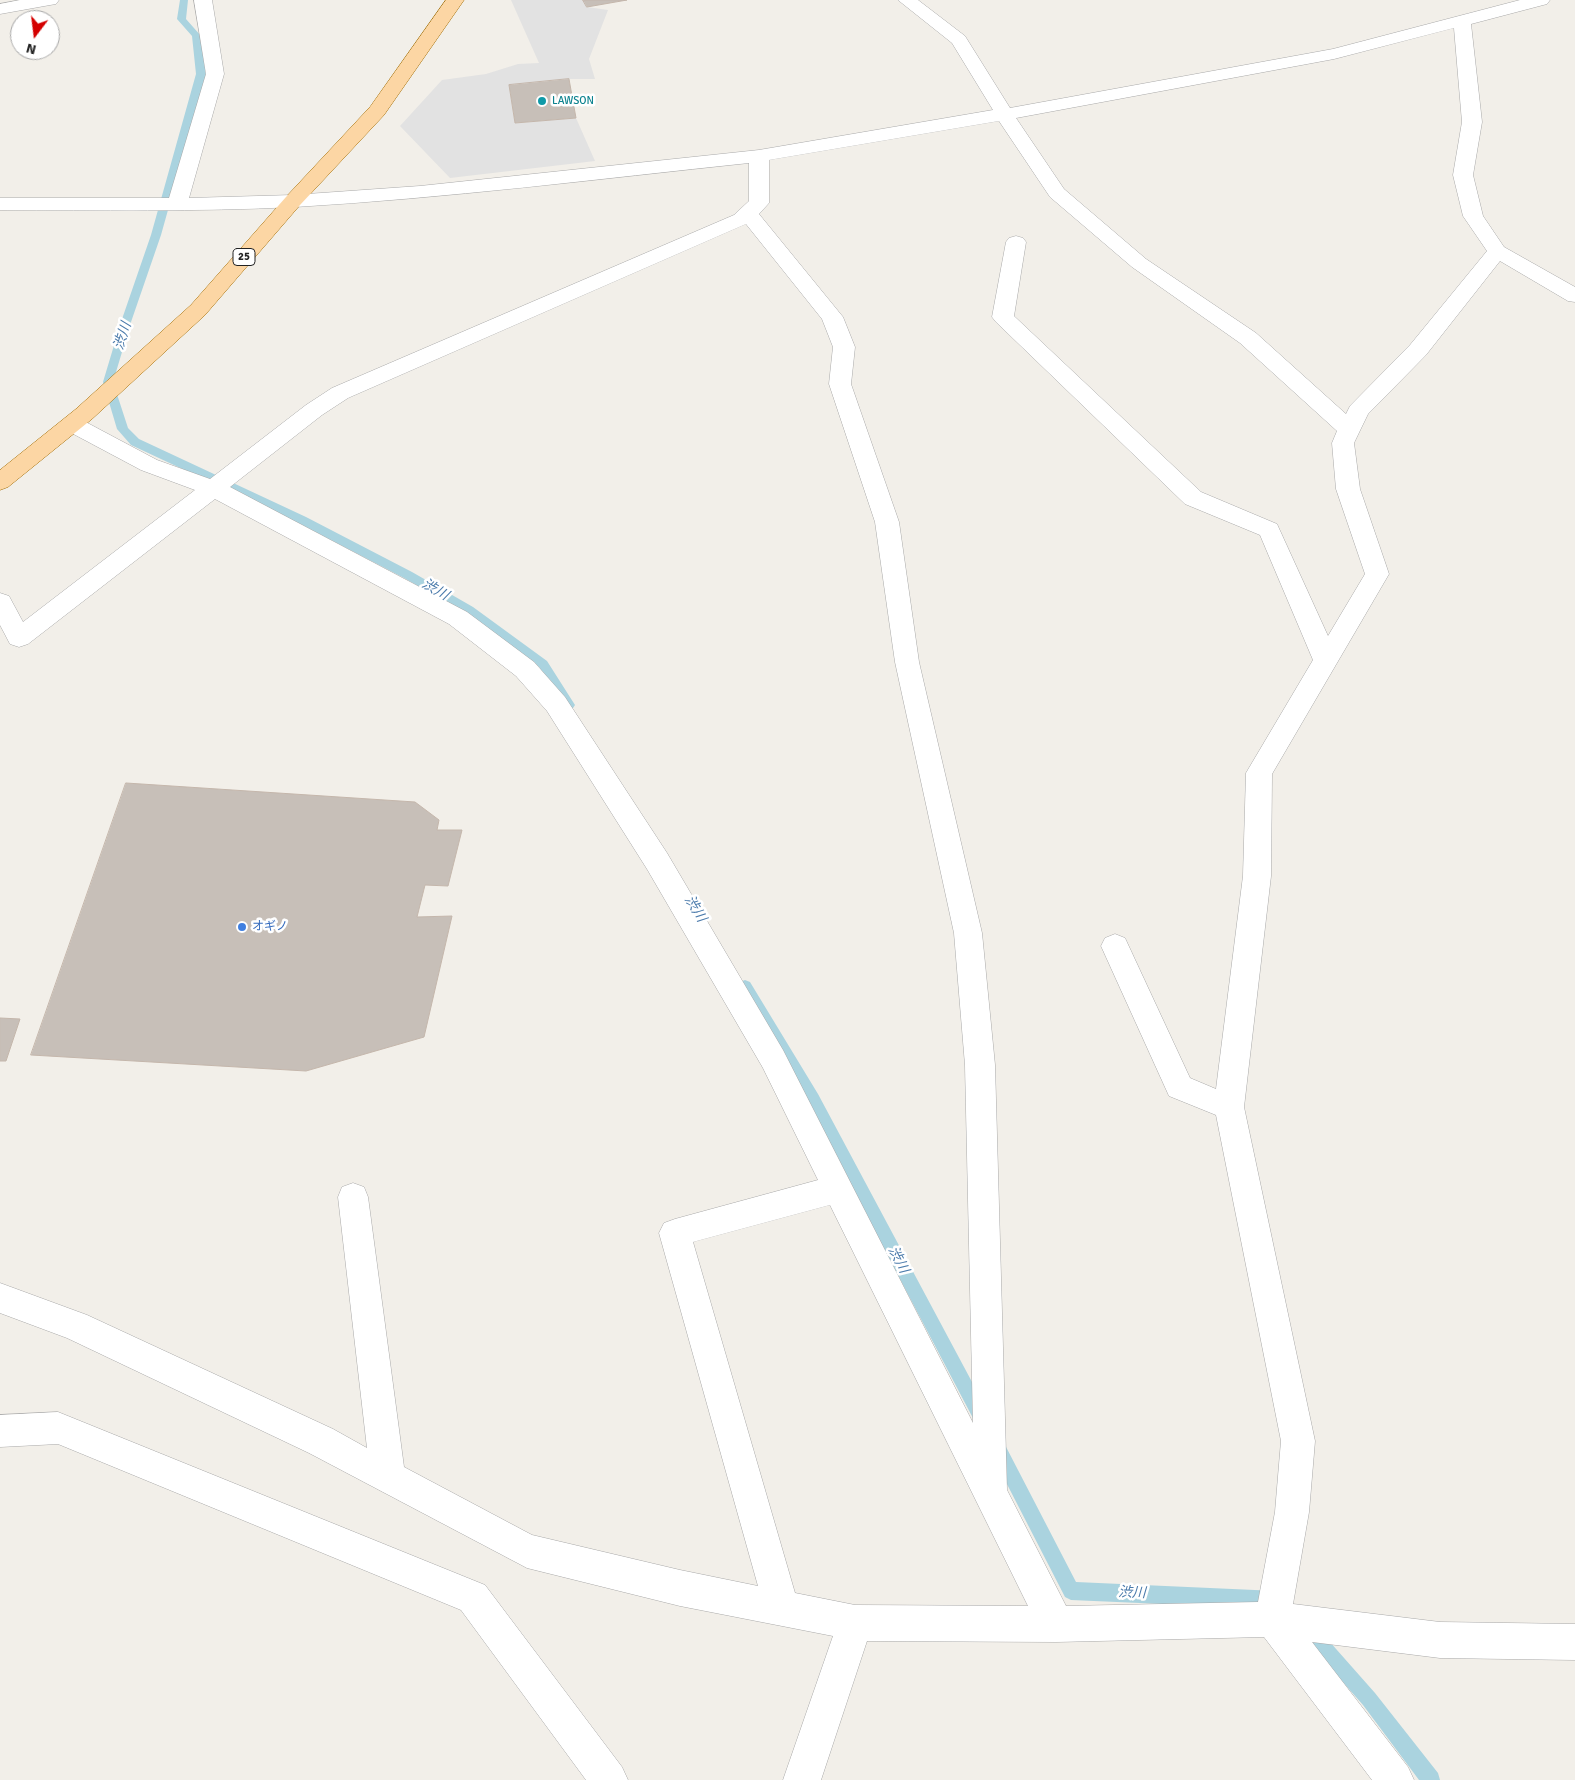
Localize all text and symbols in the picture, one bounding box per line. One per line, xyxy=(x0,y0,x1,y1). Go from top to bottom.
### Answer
north arrow xyxy=(10,10,60,60)
text: N xyxy=(24,40,38,58)
place label: LAWSON xyxy=(552,94,594,108)
marker: LAWSON xyxy=(536,95,548,107)
road number: 25 xyxy=(233,248,255,266)
water label: 渋川 xyxy=(111,320,135,352)
water label: 渋川 xyxy=(419,576,451,604)
water label: 渋川 xyxy=(680,893,710,925)
place label: オギノ xyxy=(252,920,288,934)
marker: オギノ xyxy=(236,921,248,933)
water label: 渋川 xyxy=(884,1244,912,1276)
water label: 渋川 xyxy=(1118,1584,1146,1602)

